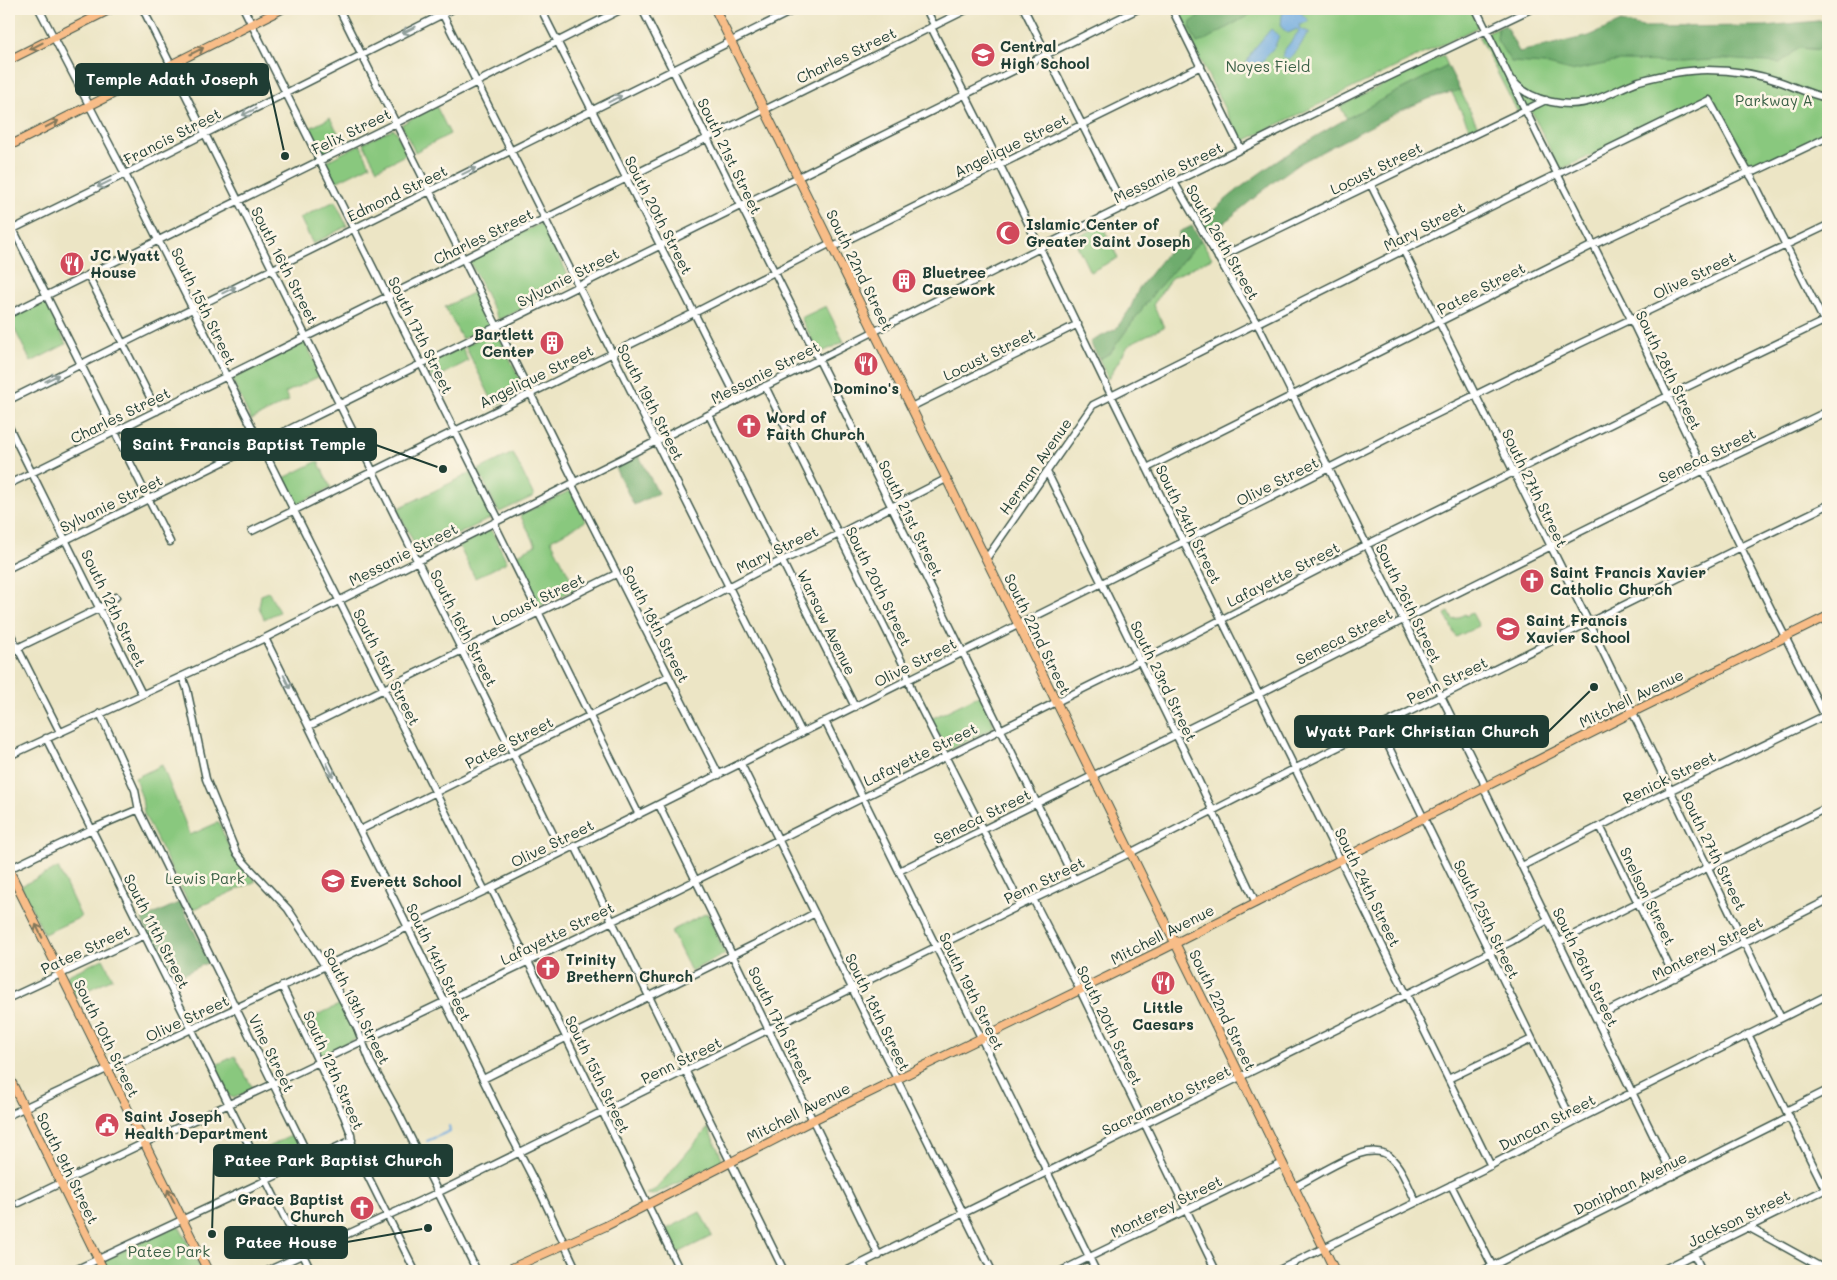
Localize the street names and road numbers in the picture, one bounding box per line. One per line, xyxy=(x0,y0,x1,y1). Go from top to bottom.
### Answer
street label: Charles Street xyxy=(793,22,899,88)
street label: South 21st Street xyxy=(693,95,767,217)
street label: Francis Street xyxy=(120,103,224,169)
street label: Felix Street xyxy=(308,103,394,159)
street label: Angelique Street xyxy=(951,109,1071,181)
street label: Messanie Street xyxy=(1110,137,1226,207)
street label: Locust Street xyxy=(1327,137,1425,199)
street label: South 20th Street xyxy=(620,152,698,278)
street label: Edmond Street xyxy=(343,160,451,226)
street label: South 26th Street xyxy=(1182,181,1264,303)
street label: Mary Street xyxy=(1380,197,1468,255)
street label: South 16th Street xyxy=(247,203,323,327)
street label: Charles Street xyxy=(430,203,536,269)
street label: South 22nd Street xyxy=(822,206,898,334)
street label: Sylvanie Street xyxy=(514,243,622,311)
street label: South 15th Street xyxy=(167,244,241,368)
street label: Olive Street xyxy=(1649,246,1739,304)
street label: Patee Street xyxy=(1434,257,1528,319)
street label: South 17th Street xyxy=(384,273,458,397)
street label: South 28th Street xyxy=(1631,307,1707,433)
street label: Locust Street xyxy=(940,323,1038,385)
street label: Messanie Street xyxy=(707,336,823,408)
street label: Angelique Street xyxy=(476,340,596,412)
street label: South 19th Street xyxy=(613,340,689,464)
street label: Charles Street xyxy=(67,382,173,448)
street label: Herman Avenue xyxy=(994,414,1076,518)
street label: Seneca Street xyxy=(1655,423,1759,487)
street label: South 27th Street xyxy=(1498,425,1572,551)
street label: Olive Street xyxy=(1232,452,1322,510)
street label: South 21st Street xyxy=(874,457,948,579)
street label: South 24th Street xyxy=(1151,461,1227,587)
street label: Sylvanie Street xyxy=(56,469,166,537)
street label: Messanie Street xyxy=(345,518,461,590)
street label: Mary Street xyxy=(733,520,821,578)
street label: South 20th Street xyxy=(841,523,917,649)
street label: Lafayette Street xyxy=(1223,537,1343,611)
street label: South 26th Street xyxy=(1371,540,1447,666)
street label: South 12th Street xyxy=(77,546,151,670)
street label: South 18th Street xyxy=(618,562,694,686)
street label: South 16th Street xyxy=(426,566,502,690)
street label: Warsaw Avenue xyxy=(793,566,861,678)
street label: Locust Street xyxy=(489,568,587,630)
street label: South 22nd Street xyxy=(1000,570,1076,698)
street label: Seneca Street xyxy=(1292,603,1396,669)
street label: South 15th Street xyxy=(349,605,425,729)
street label: South 23rd Street xyxy=(1126,617,1202,745)
street label: Olive Street xyxy=(870,633,960,691)
street label: Penn Street xyxy=(1403,652,1491,708)
street label: Mitchell Avenue xyxy=(1575,664,1687,732)
street label: Patee Street xyxy=(462,711,556,773)
street label: Lafayette Street xyxy=(860,718,980,790)
street label: Renick Street xyxy=(1619,746,1719,808)
street label: Seneca Street xyxy=(930,784,1034,848)
street label: South 27th Street xyxy=(1677,788,1751,914)
street label: Olive Street xyxy=(507,814,597,872)
street label: South 24th Street xyxy=(1330,824,1406,950)
street label: Snelson Street xyxy=(1616,844,1680,948)
street label: Penn Street xyxy=(1000,852,1088,908)
street label: South 25th Street xyxy=(1449,856,1525,982)
street label: South 11th Street xyxy=(119,870,195,992)
street label: Lafayette Street xyxy=(497,897,617,969)
street label: Mitchell Avenue xyxy=(1107,899,1217,969)
street label: South 14th Street xyxy=(402,900,476,1024)
street label: South 26th Street xyxy=(1548,904,1624,1030)
street label: Monterey Street xyxy=(1648,911,1766,985)
street label: Patee Street xyxy=(37,920,133,978)
street label: South 19th Street xyxy=(935,929,1009,1053)
street label: South 13th Street xyxy=(319,944,395,1068)
street label: South 22nd Street xyxy=(1185,946,1261,1074)
street label: South 18th Street xyxy=(841,950,915,1074)
street label: South 20th Street xyxy=(1072,962,1148,1088)
street label: South 17th Street xyxy=(744,963,818,1087)
street label: South 10th Street xyxy=(70,976,144,1100)
street label: Olive Street xyxy=(142,990,232,1046)
street label: South 12th Street xyxy=(299,1007,369,1133)
street label: Vine Street xyxy=(245,1011,299,1095)
street label: South 15th Street xyxy=(561,1012,635,1136)
street label: Penn Street xyxy=(637,1032,725,1088)
street label: Sacramento Street xyxy=(1098,1060,1234,1140)
street label: Mitchell Avenue xyxy=(743,1077,853,1147)
street label: Duncan Street xyxy=(1495,1089,1599,1155)
street label: South 9th Street xyxy=(32,1109,104,1227)
street label: Doniphan Avenue xyxy=(1570,1147,1690,1219)
street label: Monterey Street xyxy=(1107,1170,1225,1242)
street label: Jackson Street xyxy=(1685,1185,1793,1251)

